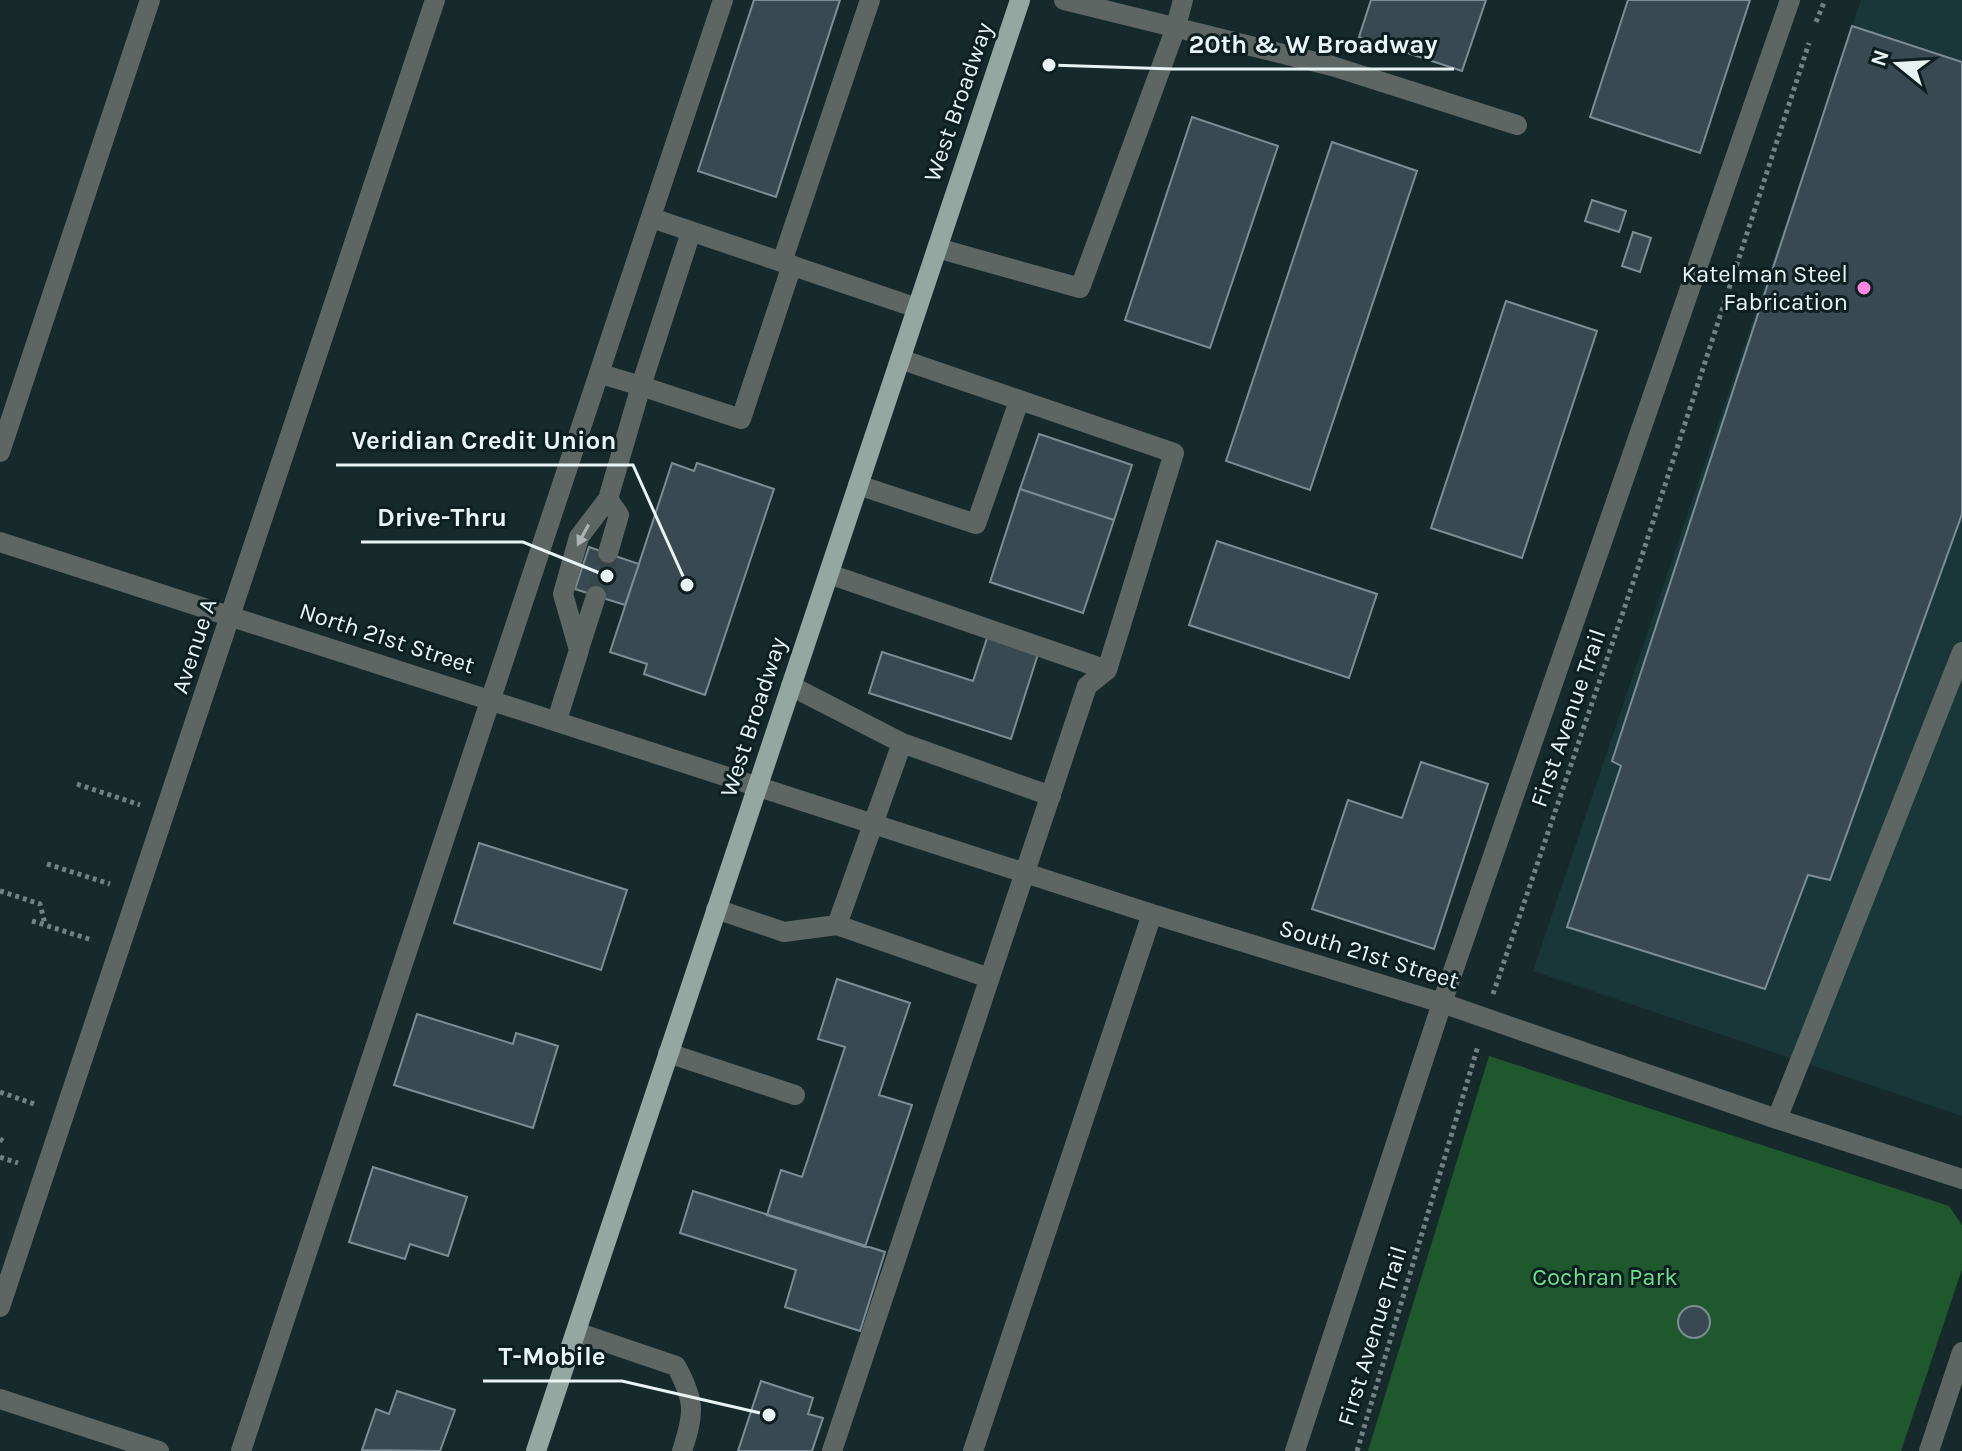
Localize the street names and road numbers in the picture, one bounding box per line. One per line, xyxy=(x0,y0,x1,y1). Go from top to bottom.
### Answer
street label: West Broadway xyxy=(918,19,998,185)
street label: Avenue A xyxy=(165,595,223,697)
street label: North 21st Street xyxy=(296,596,478,680)
street label: First Avenue Trail xyxy=(1524,625,1612,811)
street label: West Broadway xyxy=(714,634,792,800)
street label: South 21st Street xyxy=(1276,913,1462,995)
street label: First Avenue Trail xyxy=(1331,1243,1413,1429)

